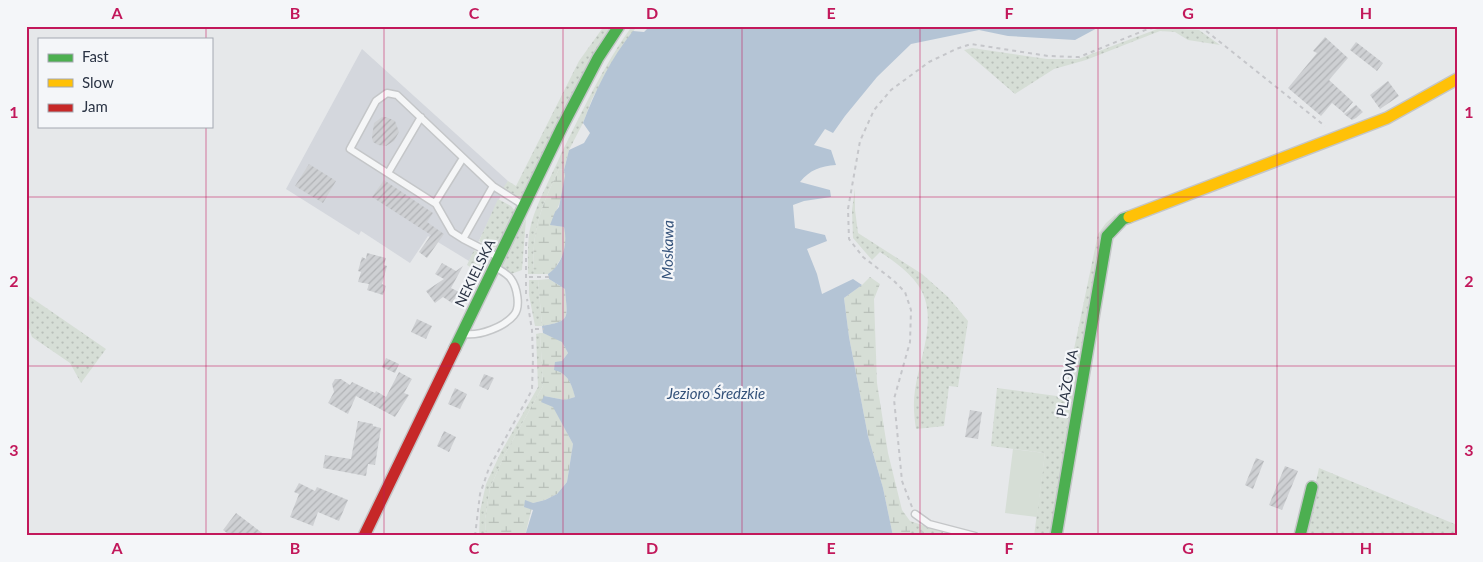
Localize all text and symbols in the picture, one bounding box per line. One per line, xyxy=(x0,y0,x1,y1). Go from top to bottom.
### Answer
text: A xyxy=(110,3,123,22)
text: B xyxy=(290,3,300,22)
text: C xyxy=(469,3,480,22)
text: D xyxy=(646,3,658,22)
text: E xyxy=(826,3,836,22)
text: F xyxy=(1004,3,1014,22)
text: G xyxy=(1182,3,1194,22)
text: H xyxy=(1360,3,1372,22)
legend xyxy=(38,38,212,128)
text: Fast xyxy=(82,47,109,65)
text: Slow xyxy=(82,73,114,91)
text: Jam xyxy=(82,97,108,115)
text: 1 xyxy=(9,102,19,121)
text: 1 xyxy=(1464,102,1474,121)
water label: Moskawa xyxy=(657,220,677,280)
street label: NEKIELSKA xyxy=(451,236,499,310)
text: 2 xyxy=(9,271,19,290)
text: 2 xyxy=(1464,271,1474,290)
street label: PLAŻOWA xyxy=(1052,348,1081,418)
water label: Jezioro Średzkie xyxy=(666,384,765,402)
text: 3 xyxy=(9,440,19,459)
text: 3 xyxy=(1464,440,1474,459)
text: A xyxy=(110,538,123,557)
text: B xyxy=(290,538,300,557)
text: C xyxy=(469,538,480,557)
text: D xyxy=(646,538,658,557)
text: E xyxy=(826,538,836,557)
text: F xyxy=(1004,538,1014,557)
text: G xyxy=(1182,538,1194,557)
text: H xyxy=(1360,538,1372,557)

